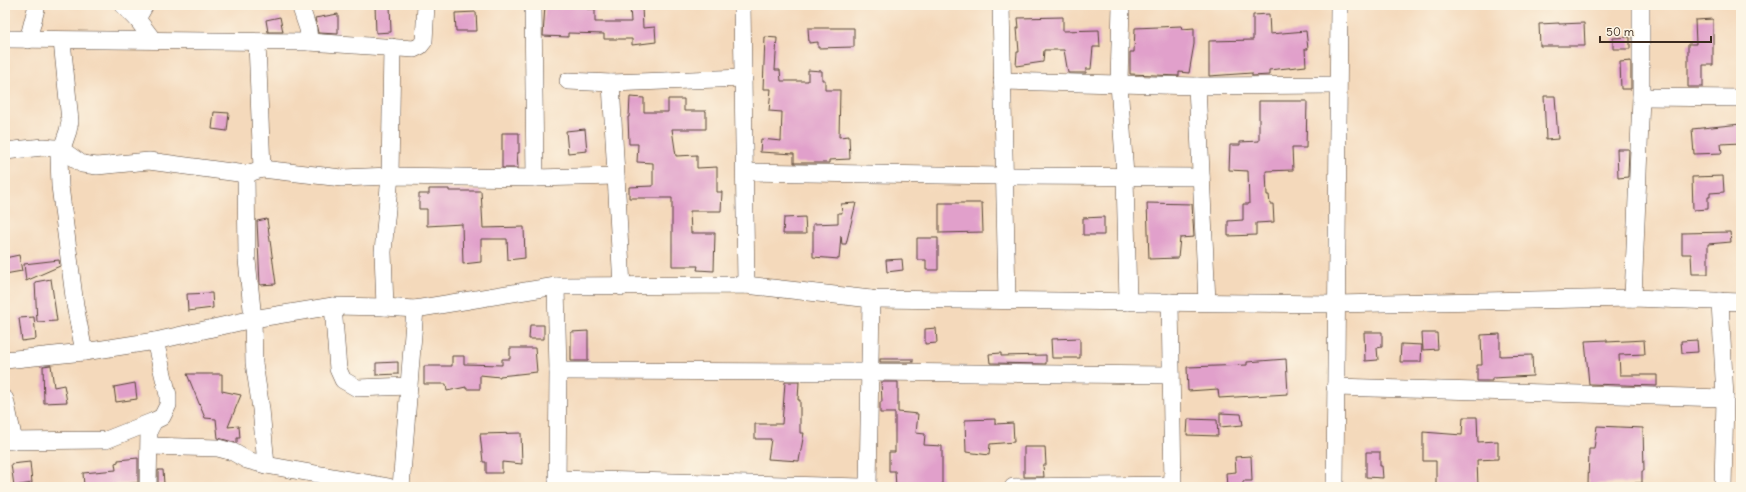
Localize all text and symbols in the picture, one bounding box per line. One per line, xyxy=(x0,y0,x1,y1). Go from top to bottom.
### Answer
scale bar xyxy=(1600,18,1711,44)
text: 50 m xyxy=(1606,24,1635,39)

